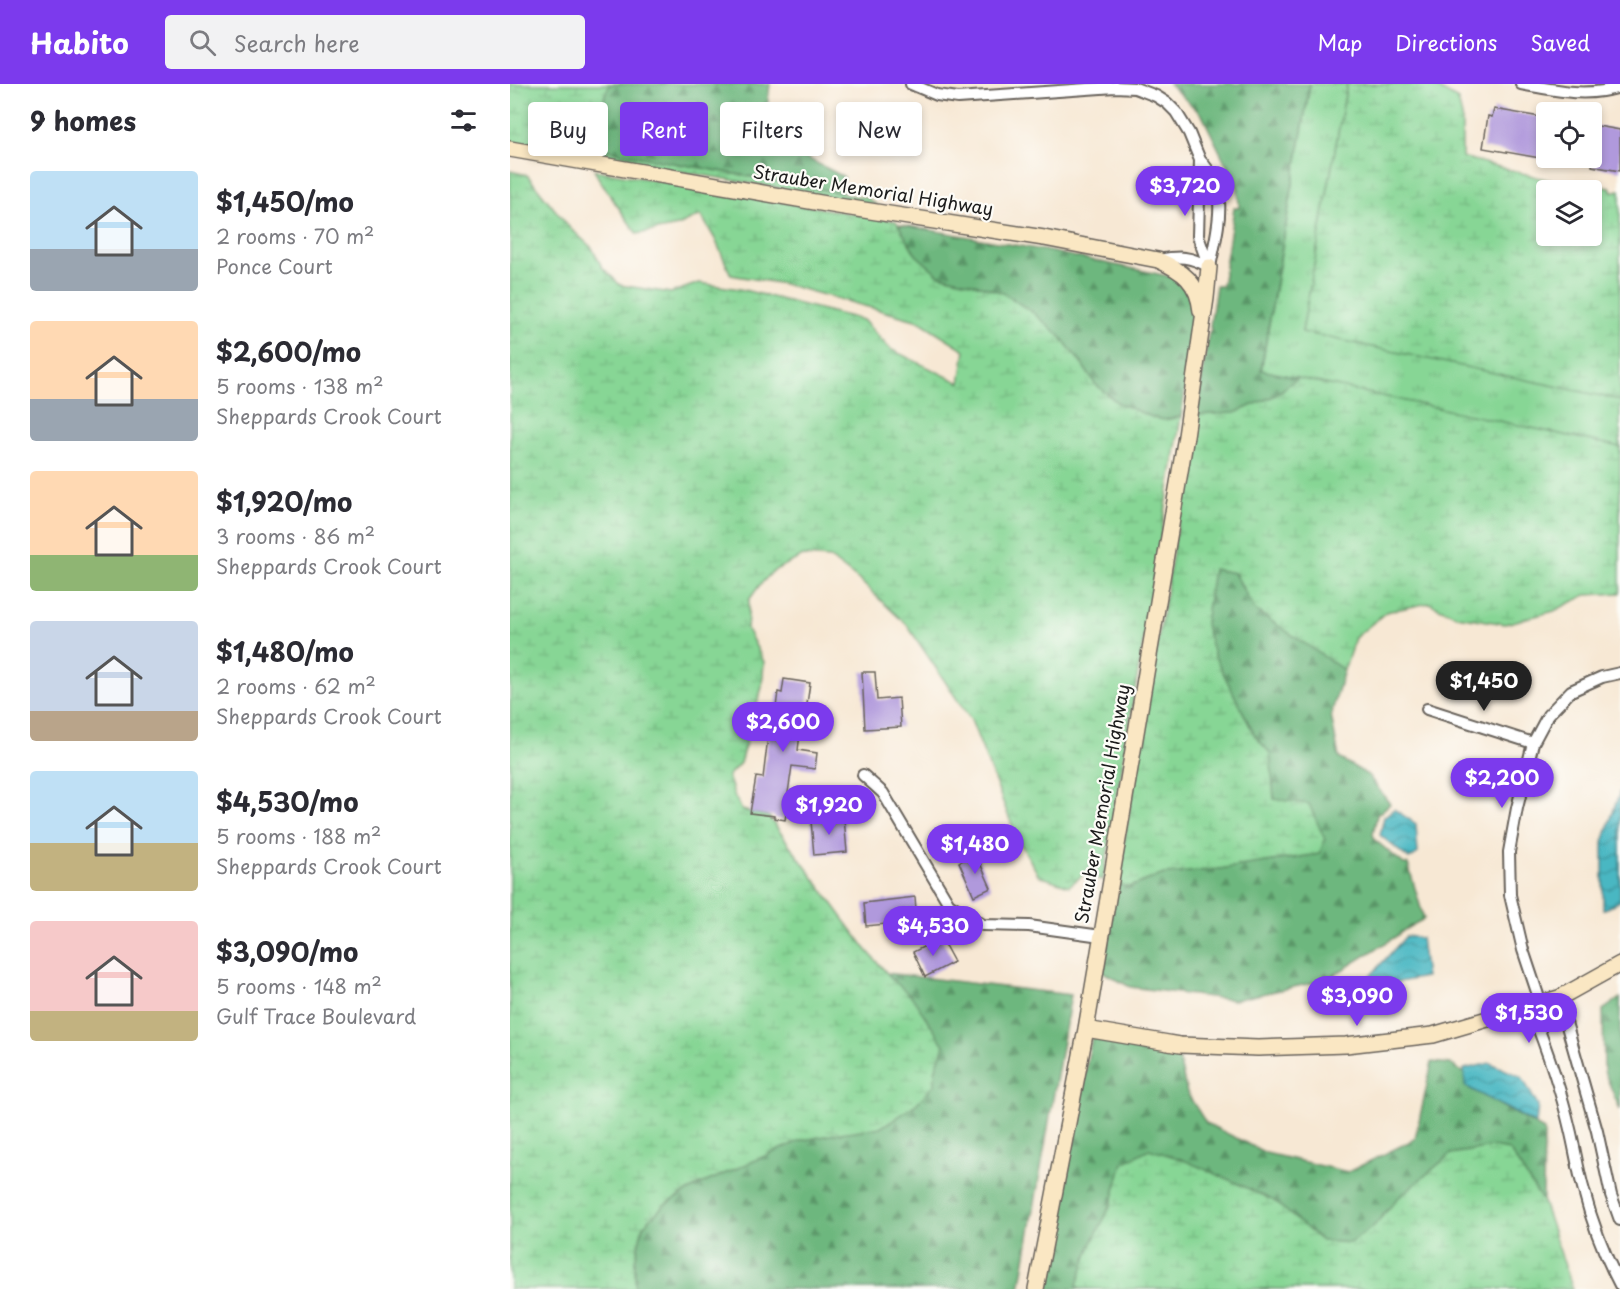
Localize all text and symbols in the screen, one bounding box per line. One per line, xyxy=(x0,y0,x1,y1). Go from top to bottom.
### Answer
search box xyxy=(165,15,585,69)
text: Habito xyxy=(30,21,129,64)
icon: search xyxy=(186,26,219,59)
text: Search here xyxy=(234,26,360,59)
text: Map xyxy=(1317,26,1362,58)
text: Directions xyxy=(1395,26,1497,58)
text: Saved xyxy=(1530,26,1590,58)
text: 9 homes xyxy=(30,101,136,140)
chip: Buy xyxy=(528,102,608,156)
chip: Rent xyxy=(620,102,708,156)
chip: Filters xyxy=(720,102,824,156)
chip: New xyxy=(836,102,922,156)
map controls xyxy=(1536,102,1602,246)
button: locate xyxy=(1536,102,1602,168)
icon: filters xyxy=(447,104,480,137)
street label: Strauber Memorial Highway xyxy=(751,157,995,222)
pin: $3,720 xyxy=(1136,166,1234,217)
text: $3,720 xyxy=(1150,170,1220,200)
button: layers xyxy=(1536,180,1602,246)
text: $1,450/mo xyxy=(216,182,354,221)
icon: home xyxy=(78,195,150,267)
text: 2 rooms · 70 m² xyxy=(216,221,374,251)
text: Ponce Court xyxy=(216,251,333,281)
text: $2,600/mo xyxy=(216,332,361,371)
icon: home xyxy=(78,345,150,417)
text: 5 rooms · 138 m² xyxy=(216,371,384,401)
text: Sheppards Crook Court xyxy=(216,401,442,431)
text: $1,920/mo xyxy=(216,482,352,521)
icon: home xyxy=(78,495,150,567)
text: 3 rooms · 86 m² xyxy=(216,521,375,551)
text: Sheppards Crook Court xyxy=(216,551,442,581)
text: $1,480/mo xyxy=(216,632,354,671)
icon: home xyxy=(78,645,150,717)
pin: $1,450 xyxy=(1435,661,1533,712)
text: $1,450 xyxy=(1450,665,1518,695)
text: 2 rooms · 62 m² xyxy=(216,671,376,701)
street label: Strauber Memorial Highway xyxy=(1067,682,1136,926)
text: Sheppards Crook Court xyxy=(216,701,442,731)
pin: $2,600 xyxy=(734,702,832,753)
text: $2,600 xyxy=(746,706,820,736)
pin: $2,200 xyxy=(1453,758,1551,809)
text: $2,200 xyxy=(1465,762,1539,792)
text: $4,530/mo xyxy=(216,782,358,821)
pin: $1,920 xyxy=(780,785,878,836)
text: $1,920 xyxy=(795,789,863,819)
icon: home xyxy=(78,795,150,867)
text: 5 rooms · 188 m² xyxy=(216,821,381,851)
pin: $1,480 xyxy=(926,824,1024,875)
text: $1,480 xyxy=(941,828,1009,858)
text: Sheppards Crook Court xyxy=(216,851,442,881)
pin: $4,530 xyxy=(884,906,982,957)
text: $4,530 xyxy=(897,910,969,940)
text: $3,090/mo xyxy=(216,932,358,971)
icon: home xyxy=(78,945,150,1017)
text: 5 rooms · 148 m² xyxy=(216,971,382,1001)
pin: $3,090 xyxy=(1308,976,1406,1027)
text: $3,090 xyxy=(1321,980,1393,1010)
pin: $1,530 xyxy=(1480,993,1578,1044)
text: $1,530 xyxy=(1495,997,1563,1027)
text: Gulf Trace Boulevard xyxy=(216,1001,416,1031)

